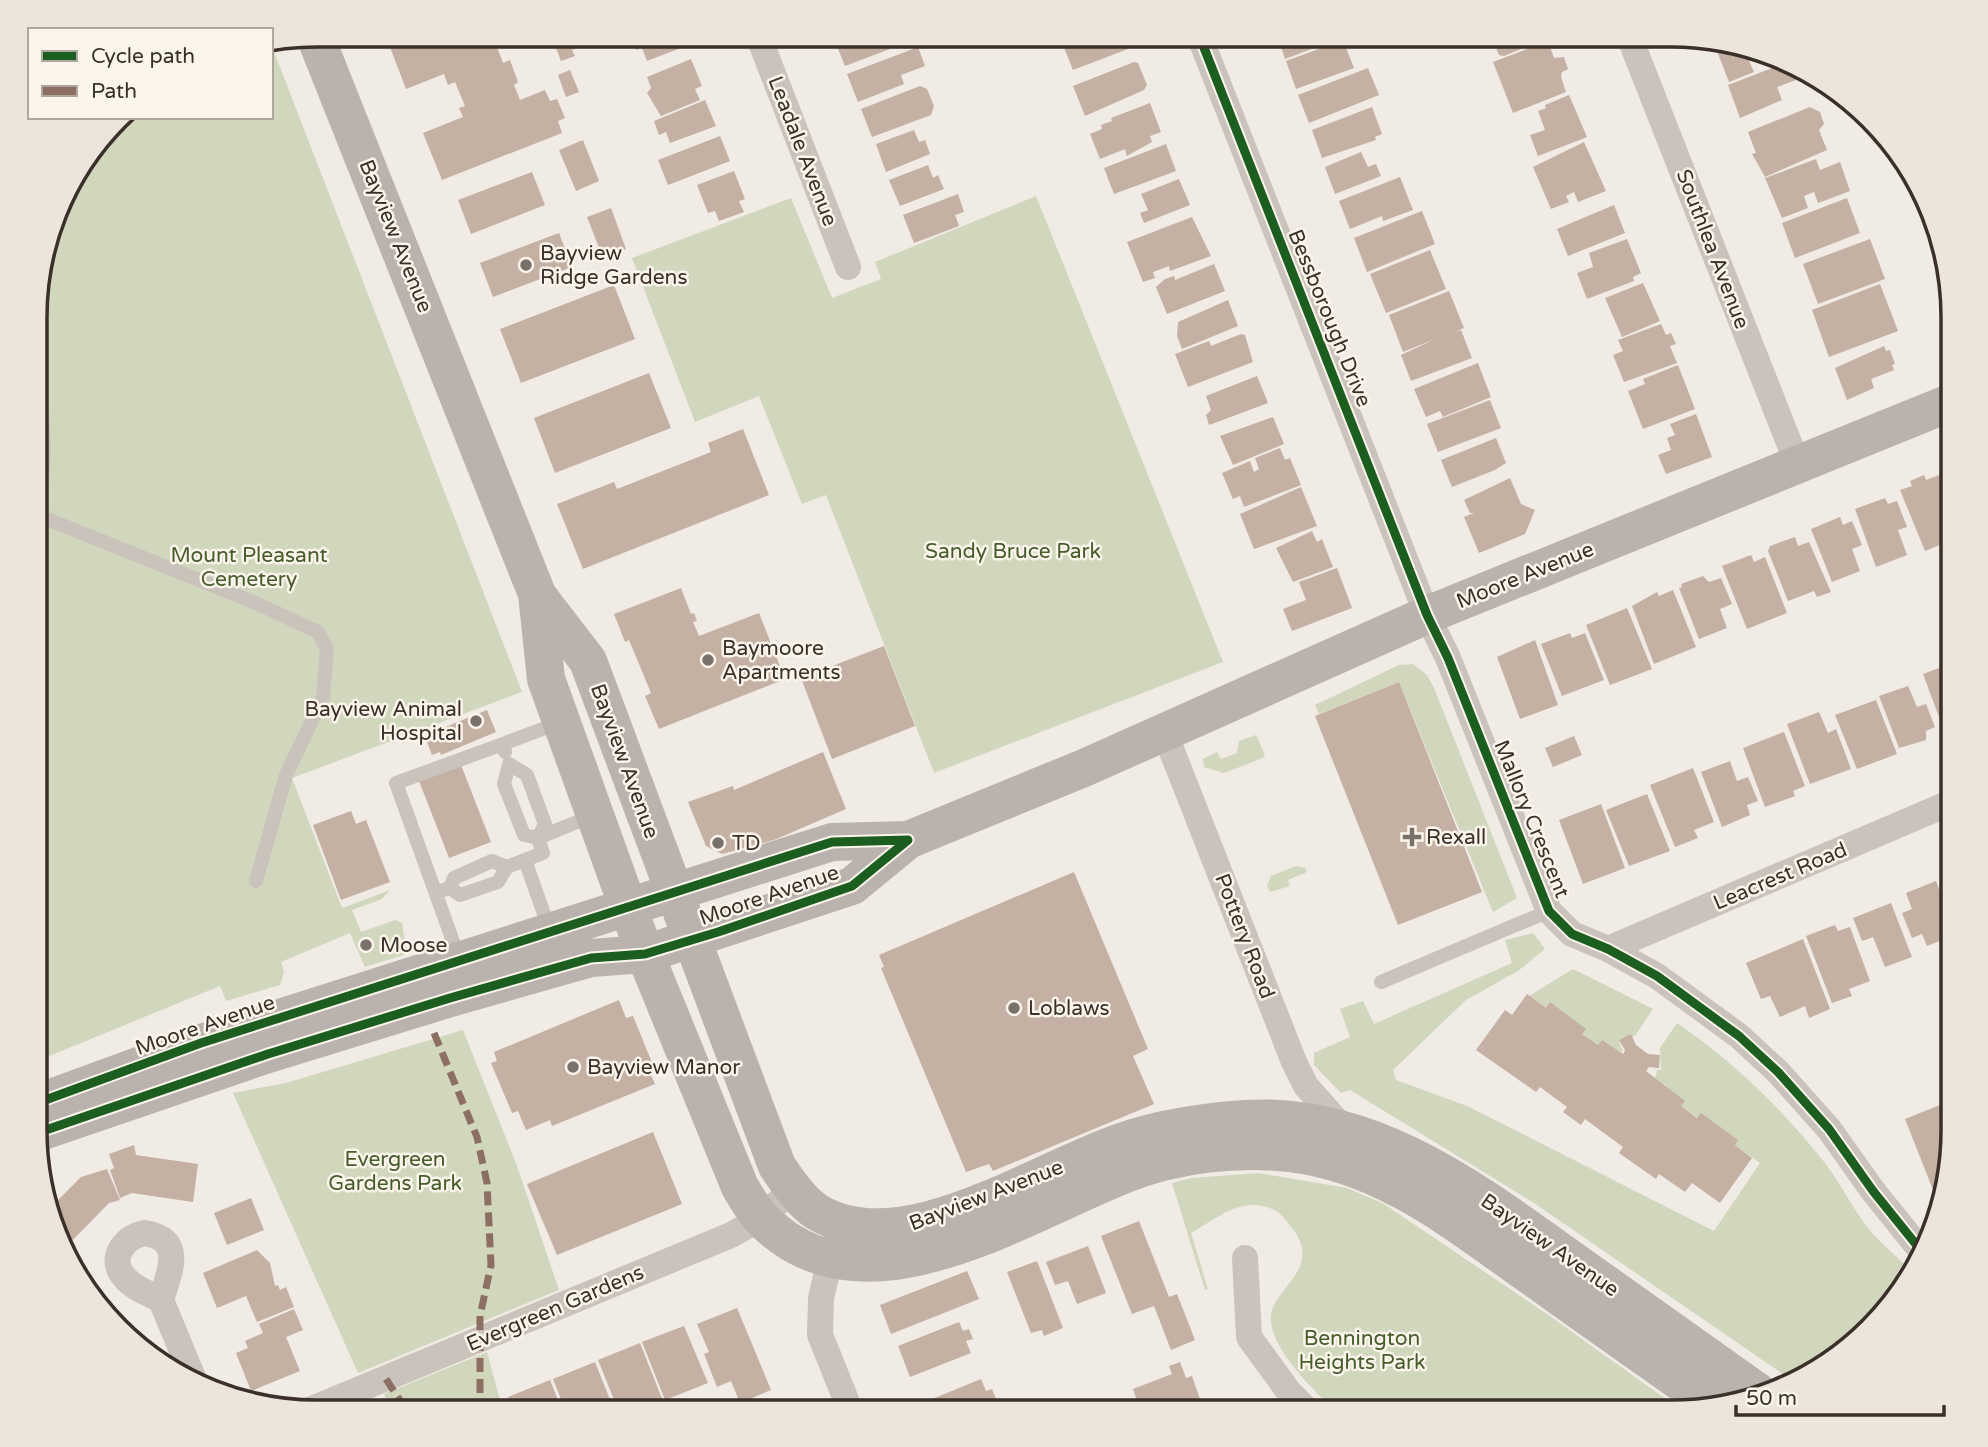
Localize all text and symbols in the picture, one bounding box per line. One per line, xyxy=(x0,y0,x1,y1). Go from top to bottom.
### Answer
legend xyxy=(28,28,273,119)
text: Cycle path xyxy=(91,44,195,69)
street label: Leadale Avenue xyxy=(762,73,843,230)
text: Path xyxy=(91,79,137,104)
street label: Bayview Avenue xyxy=(353,156,438,316)
street label: Southlea Avenue xyxy=(1671,166,1754,333)
street label: Bessborough Drive xyxy=(1283,226,1377,411)
place label: Bayview Ridge Gardens xyxy=(540,241,687,290)
marker: Bayview Ridge Gardens xyxy=(518,257,534,273)
street label: Moore Avenue xyxy=(1453,537,1598,614)
park label: Sandy Bruce Park xyxy=(925,539,1101,564)
park label: Mount Pleasant Cemetery xyxy=(171,543,327,592)
place label: Baymoore Apartments xyxy=(722,636,840,685)
marker: Baymoore Apartments xyxy=(700,652,716,668)
street label: Bayview Avenue xyxy=(585,680,664,842)
place label: Bayview Animal Hospital xyxy=(304,697,462,746)
marker: Bayview Animal Hospital xyxy=(468,713,484,729)
street label: Mallory Crescent xyxy=(1489,737,1575,902)
place label: Rexall xyxy=(1426,825,1486,850)
marker: Rexall xyxy=(1404,829,1420,845)
place label: TD xyxy=(732,831,761,856)
marker: TD xyxy=(710,835,726,851)
street label: Leacrest Road xyxy=(1710,837,1851,916)
street label: Moore Avenue xyxy=(696,860,842,931)
street label: Pottery Road xyxy=(1209,870,1280,1002)
place label: Moose xyxy=(380,933,448,958)
marker: Moose xyxy=(358,937,374,953)
street label: Moore Avenue xyxy=(132,990,278,1061)
place label: Loblaws xyxy=(1028,996,1110,1021)
marker: Loblaws xyxy=(1006,1000,1022,1016)
place label: Bayview Manor xyxy=(587,1055,740,1080)
marker: Bayview Manor xyxy=(565,1059,581,1075)
park label: Evergreen Gardens Park xyxy=(328,1147,462,1196)
street label: Bayview Avenue xyxy=(906,1155,1067,1236)
street label: Bayview Avenue xyxy=(1476,1188,1624,1302)
street label: Evergreen Gardens xyxy=(463,1260,648,1357)
park label: Bennington Heights Park xyxy=(1299,1326,1425,1375)
scale bar xyxy=(1736,1374,1944,1418)
text: 50 m xyxy=(1746,1386,1797,1411)

